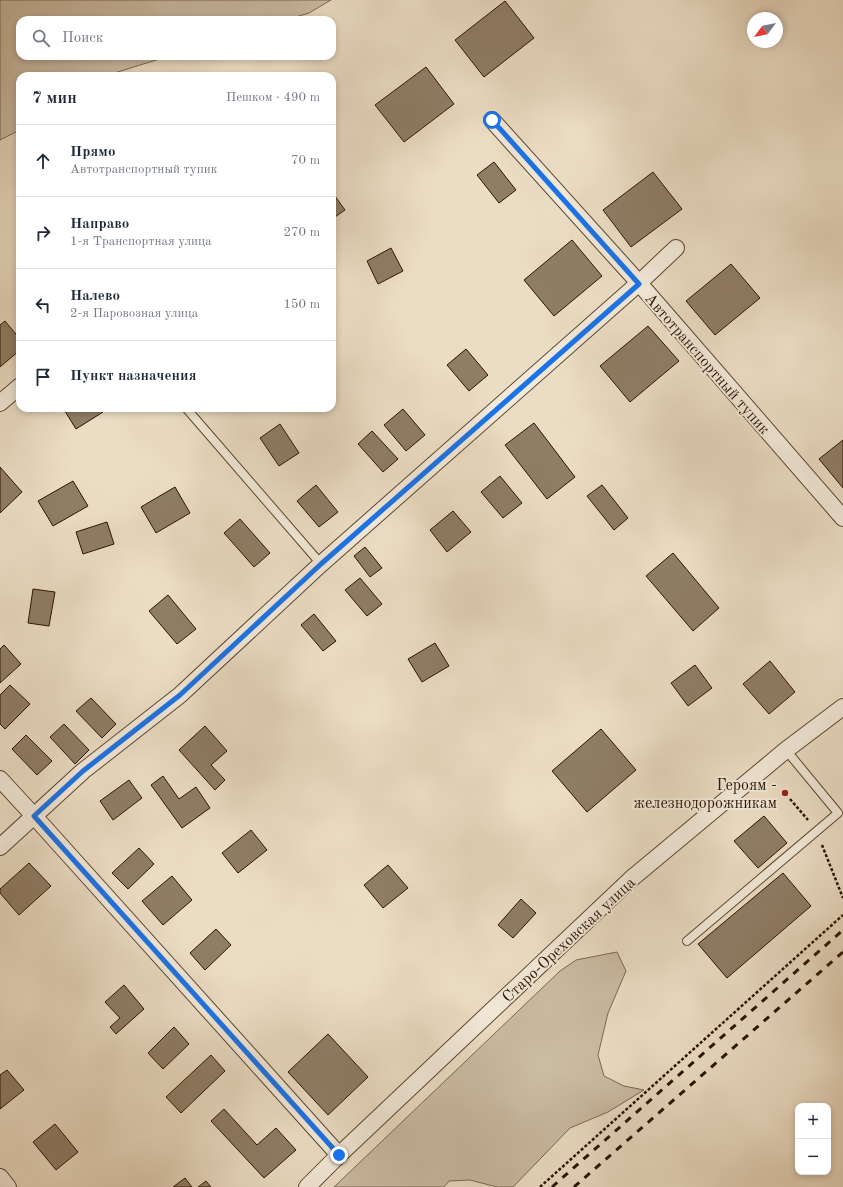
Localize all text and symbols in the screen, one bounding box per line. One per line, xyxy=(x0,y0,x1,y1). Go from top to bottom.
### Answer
north arrow xyxy=(747,12,783,48)
search box xyxy=(16,16,336,60)
icon: search xyxy=(30,27,52,49)
text: Поиск xyxy=(62,31,103,46)
text: 7 мин xyxy=(32,90,77,107)
text: Пешком · 490 m xyxy=(226,91,320,104)
route start xyxy=(483,111,501,129)
text: Прямо xyxy=(70,145,116,160)
icon: ahead xyxy=(32,150,54,172)
text: 70 m xyxy=(291,154,320,167)
text: Автотранспортный тупик xyxy=(70,163,217,176)
text: Направо xyxy=(70,217,129,232)
icon: right xyxy=(32,222,54,244)
text: 270 m xyxy=(283,226,320,239)
text: 1-я Транспортная улица xyxy=(70,235,212,248)
text: Налево xyxy=(70,289,120,304)
street label: Автотранспортный тупик xyxy=(641,291,772,438)
icon: left xyxy=(32,294,54,316)
text: 150 m xyxy=(283,298,320,311)
text: 2-я Паровозная улица xyxy=(70,307,198,320)
icon: arrive xyxy=(32,366,54,388)
text: Пункт назначения xyxy=(70,369,197,384)
place label: Героям - железнодорожникам xyxy=(634,778,777,812)
marker: Героям - железнодорожникам xyxy=(780,788,790,798)
street label: Старо-Ореховская улица xyxy=(500,875,639,1006)
map controls xyxy=(795,1103,831,1175)
button: + xyxy=(795,1103,831,1139)
button: − xyxy=(795,1139,831,1175)
route end xyxy=(330,1146,348,1164)

